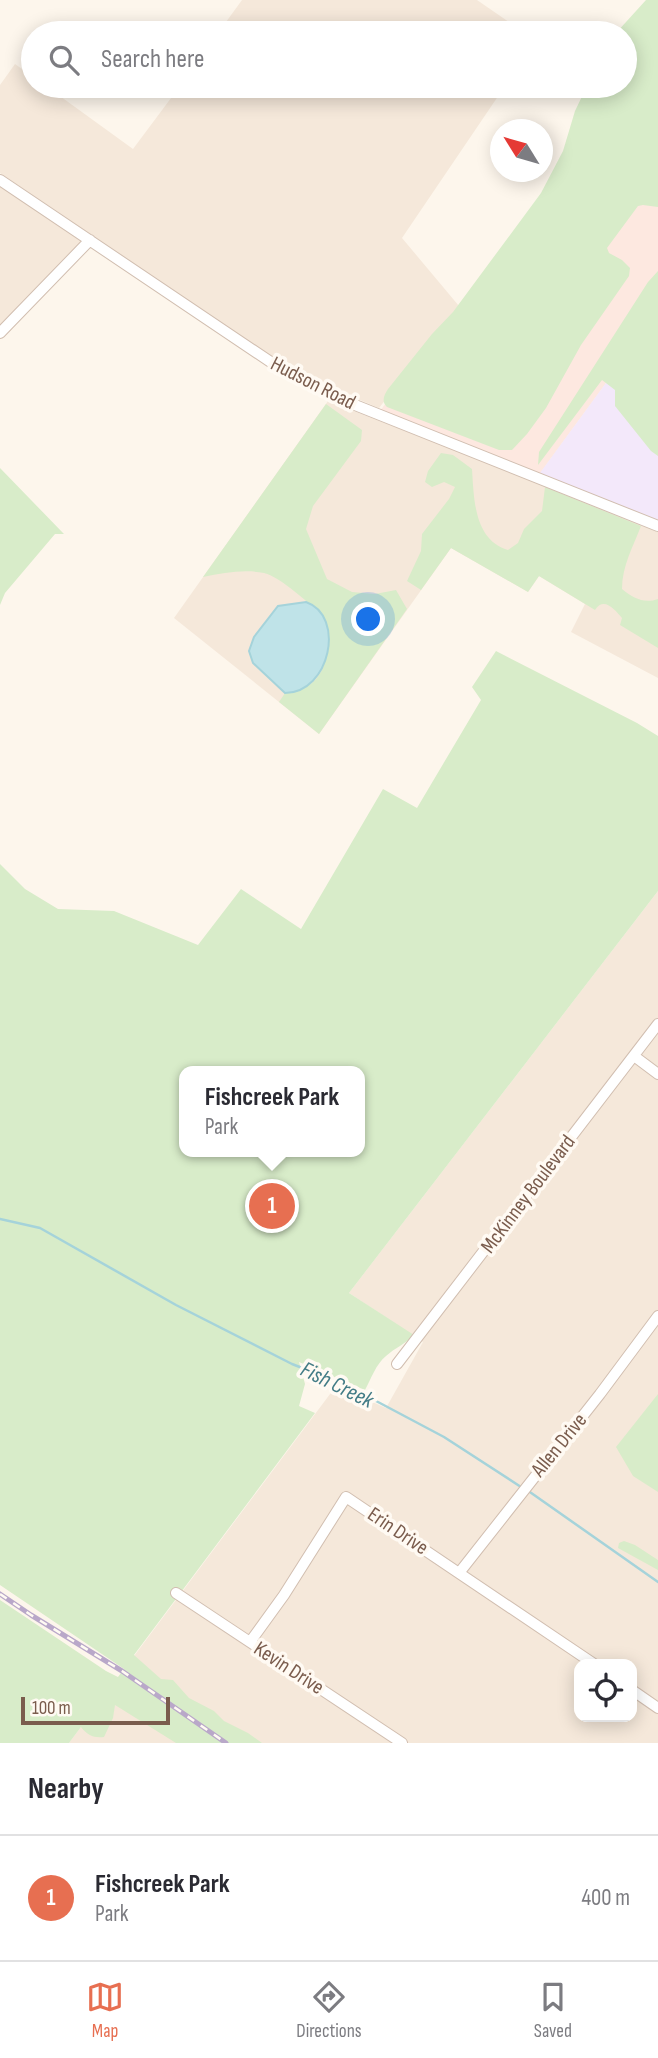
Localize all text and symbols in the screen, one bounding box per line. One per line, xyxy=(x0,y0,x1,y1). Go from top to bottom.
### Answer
search box xyxy=(21,21,637,98)
icon: search xyxy=(45,41,83,79)
text: Search here xyxy=(101,44,204,75)
north arrow xyxy=(490,119,553,182)
street label: Hudson Road xyxy=(266,351,360,415)
your location xyxy=(351,602,385,636)
popup xyxy=(179,1066,365,1157)
text: Fishcreek Park xyxy=(205,1082,339,1113)
text: Park xyxy=(205,1113,238,1141)
street label: McKinney Boulevard xyxy=(475,1130,581,1258)
pin: 1 xyxy=(249,1180,295,1232)
water label: Fish Creek xyxy=(296,1355,379,1415)
street label: Allen Drive xyxy=(525,1408,592,1483)
street label: Erin Drive xyxy=(363,1502,433,1560)
street label: Kevin Drive xyxy=(249,1636,329,1700)
map controls xyxy=(574,1659,637,1722)
button: locate xyxy=(574,1659,637,1722)
scale bar xyxy=(21,1694,170,1726)
text: 100 m xyxy=(32,1697,71,1720)
text: Nearby xyxy=(28,1771,104,1807)
text: Fishcreek Park xyxy=(95,1869,230,1900)
text: 1 xyxy=(46,1884,56,1912)
text: 400 m xyxy=(581,1884,630,1912)
text: Park xyxy=(95,1900,129,1928)
tab: Map xyxy=(86,1978,124,2043)
tab: Directions xyxy=(296,1978,362,2043)
tab: Saved xyxy=(534,1978,572,2043)

